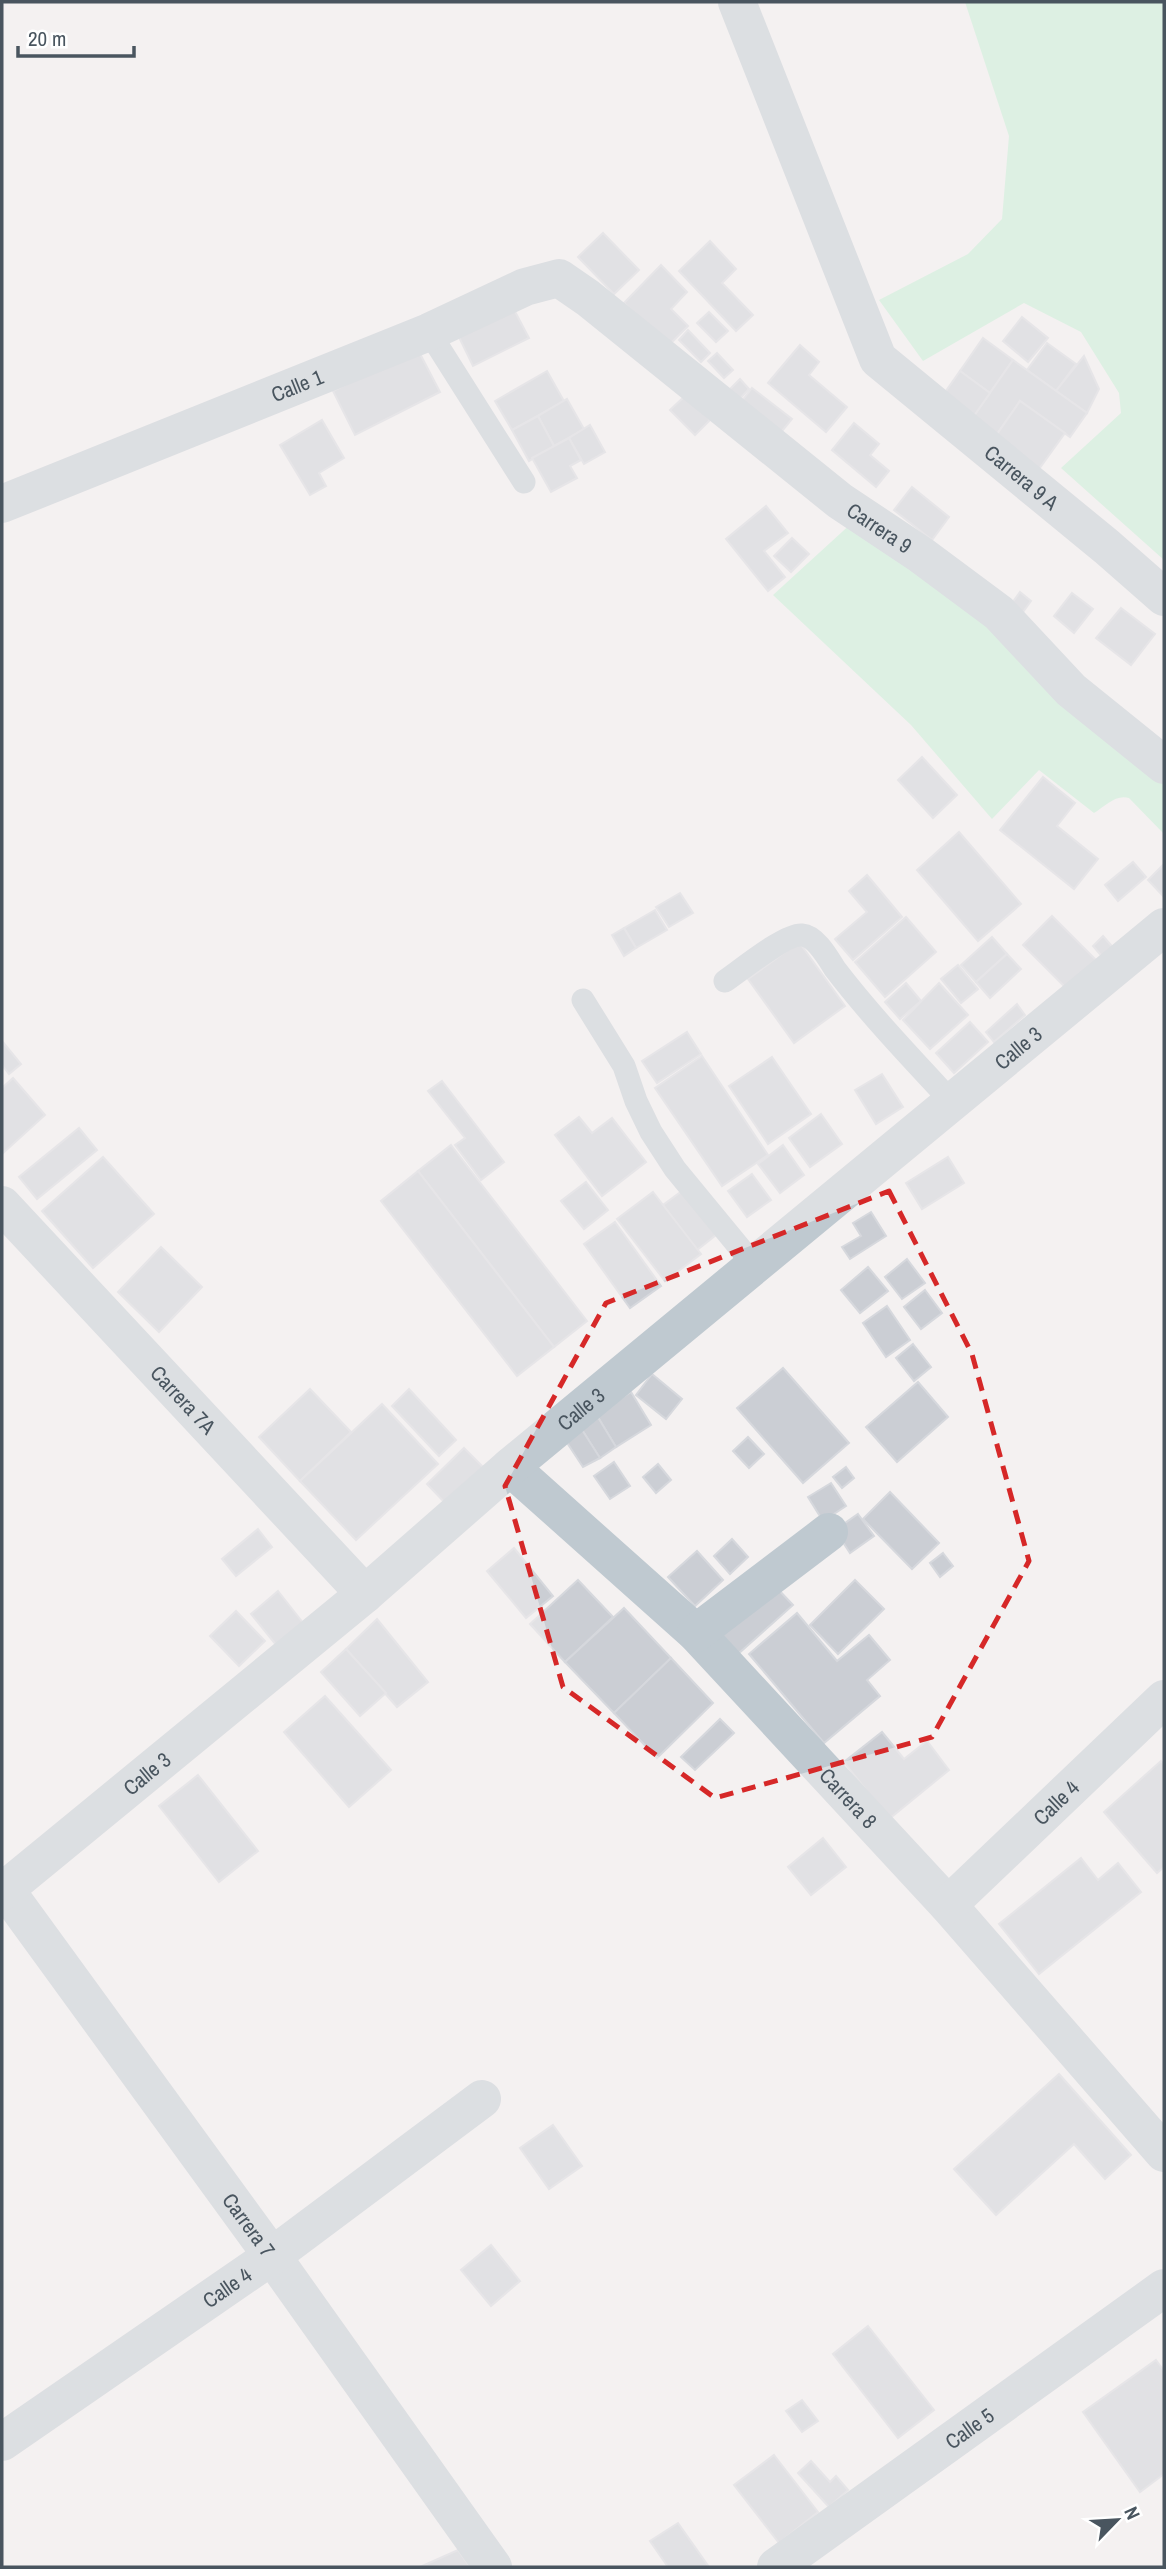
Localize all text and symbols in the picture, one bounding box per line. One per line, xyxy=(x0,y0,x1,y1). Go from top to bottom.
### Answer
scale bar xyxy=(18,14,133,58)
text: 20 m xyxy=(28,24,66,53)
street label: Calle 1 xyxy=(267,362,328,409)
street label: Carrera 9 A xyxy=(979,438,1066,517)
street label: Carrera 9 xyxy=(841,495,918,560)
street label: Calle 3 xyxy=(988,1019,1048,1076)
street label: Carrera 7A xyxy=(144,1359,223,1441)
street label: Calle 3 xyxy=(551,1380,611,1437)
street label: Calle 3 xyxy=(117,1745,176,1802)
street label: Carrera 8 xyxy=(813,1761,884,1834)
street label: Calle 4 xyxy=(1026,1773,1086,1831)
street label: Carrera 7 xyxy=(216,2187,282,2263)
street label: Calle 4 xyxy=(197,2260,257,2314)
street label: Calle 5 xyxy=(939,2401,999,2455)
north arrow xyxy=(1082,2485,1152,2555)
text: N xyxy=(1118,2502,1147,2523)

